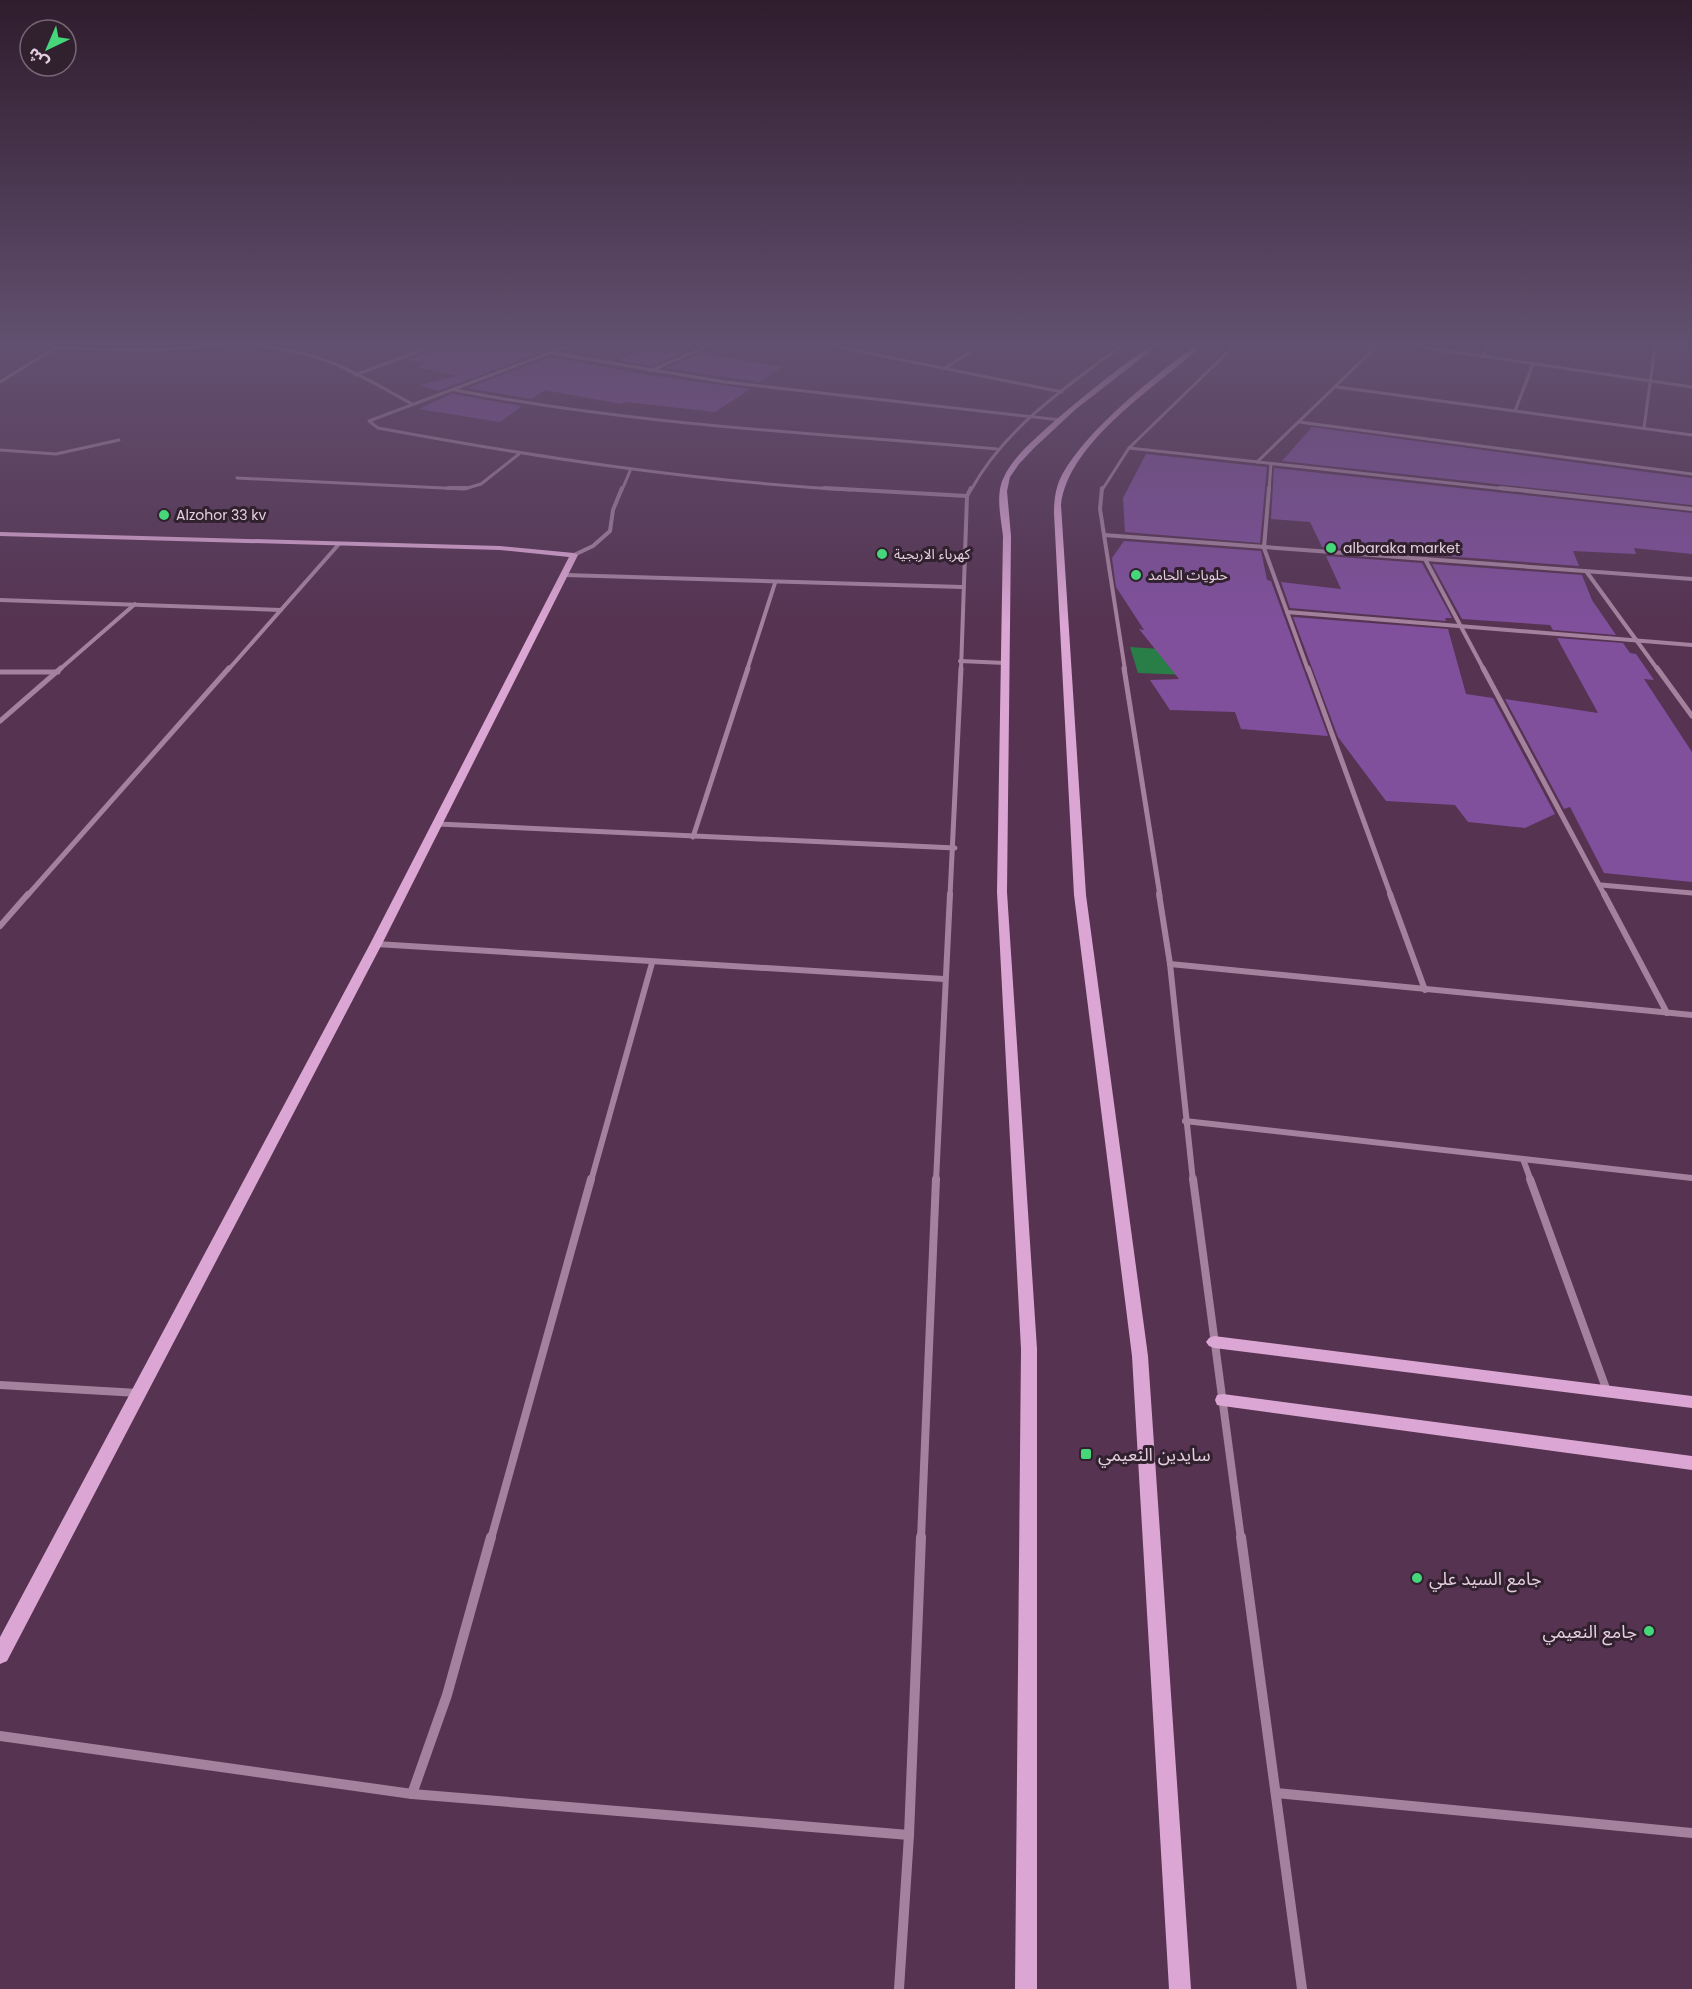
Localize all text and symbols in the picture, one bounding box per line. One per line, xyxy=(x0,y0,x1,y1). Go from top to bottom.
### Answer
north arrow xyxy=(18,18,78,78)
text: ش xyxy=(22,42,54,74)
place label: Alzohor 33 kv xyxy=(176,505,267,525)
marker: Alzohor 33 kv xyxy=(157,508,171,522)
place label: albaraka market xyxy=(1343,538,1460,558)
marker: albaraka market xyxy=(1324,541,1338,555)
place label: كهرباء الاربجية xyxy=(894,544,970,564)
marker: كهرباء الاربجية xyxy=(875,547,889,561)
place label: حلويات الحامد xyxy=(1148,565,1228,585)
marker: حلويات الحامد xyxy=(1129,568,1143,582)
place label: سايدين النعيمي xyxy=(1098,1442,1211,1468)
marker: سايدين النعيمي xyxy=(1079,1447,1093,1461)
place label: جامع السيد علي xyxy=(1429,1566,1542,1593)
marker: جامع السيد علي xyxy=(1410,1571,1424,1585)
place label: جامع النعيمي xyxy=(1542,1619,1637,1646)
marker: جامع النعيمي xyxy=(1642,1624,1656,1638)

